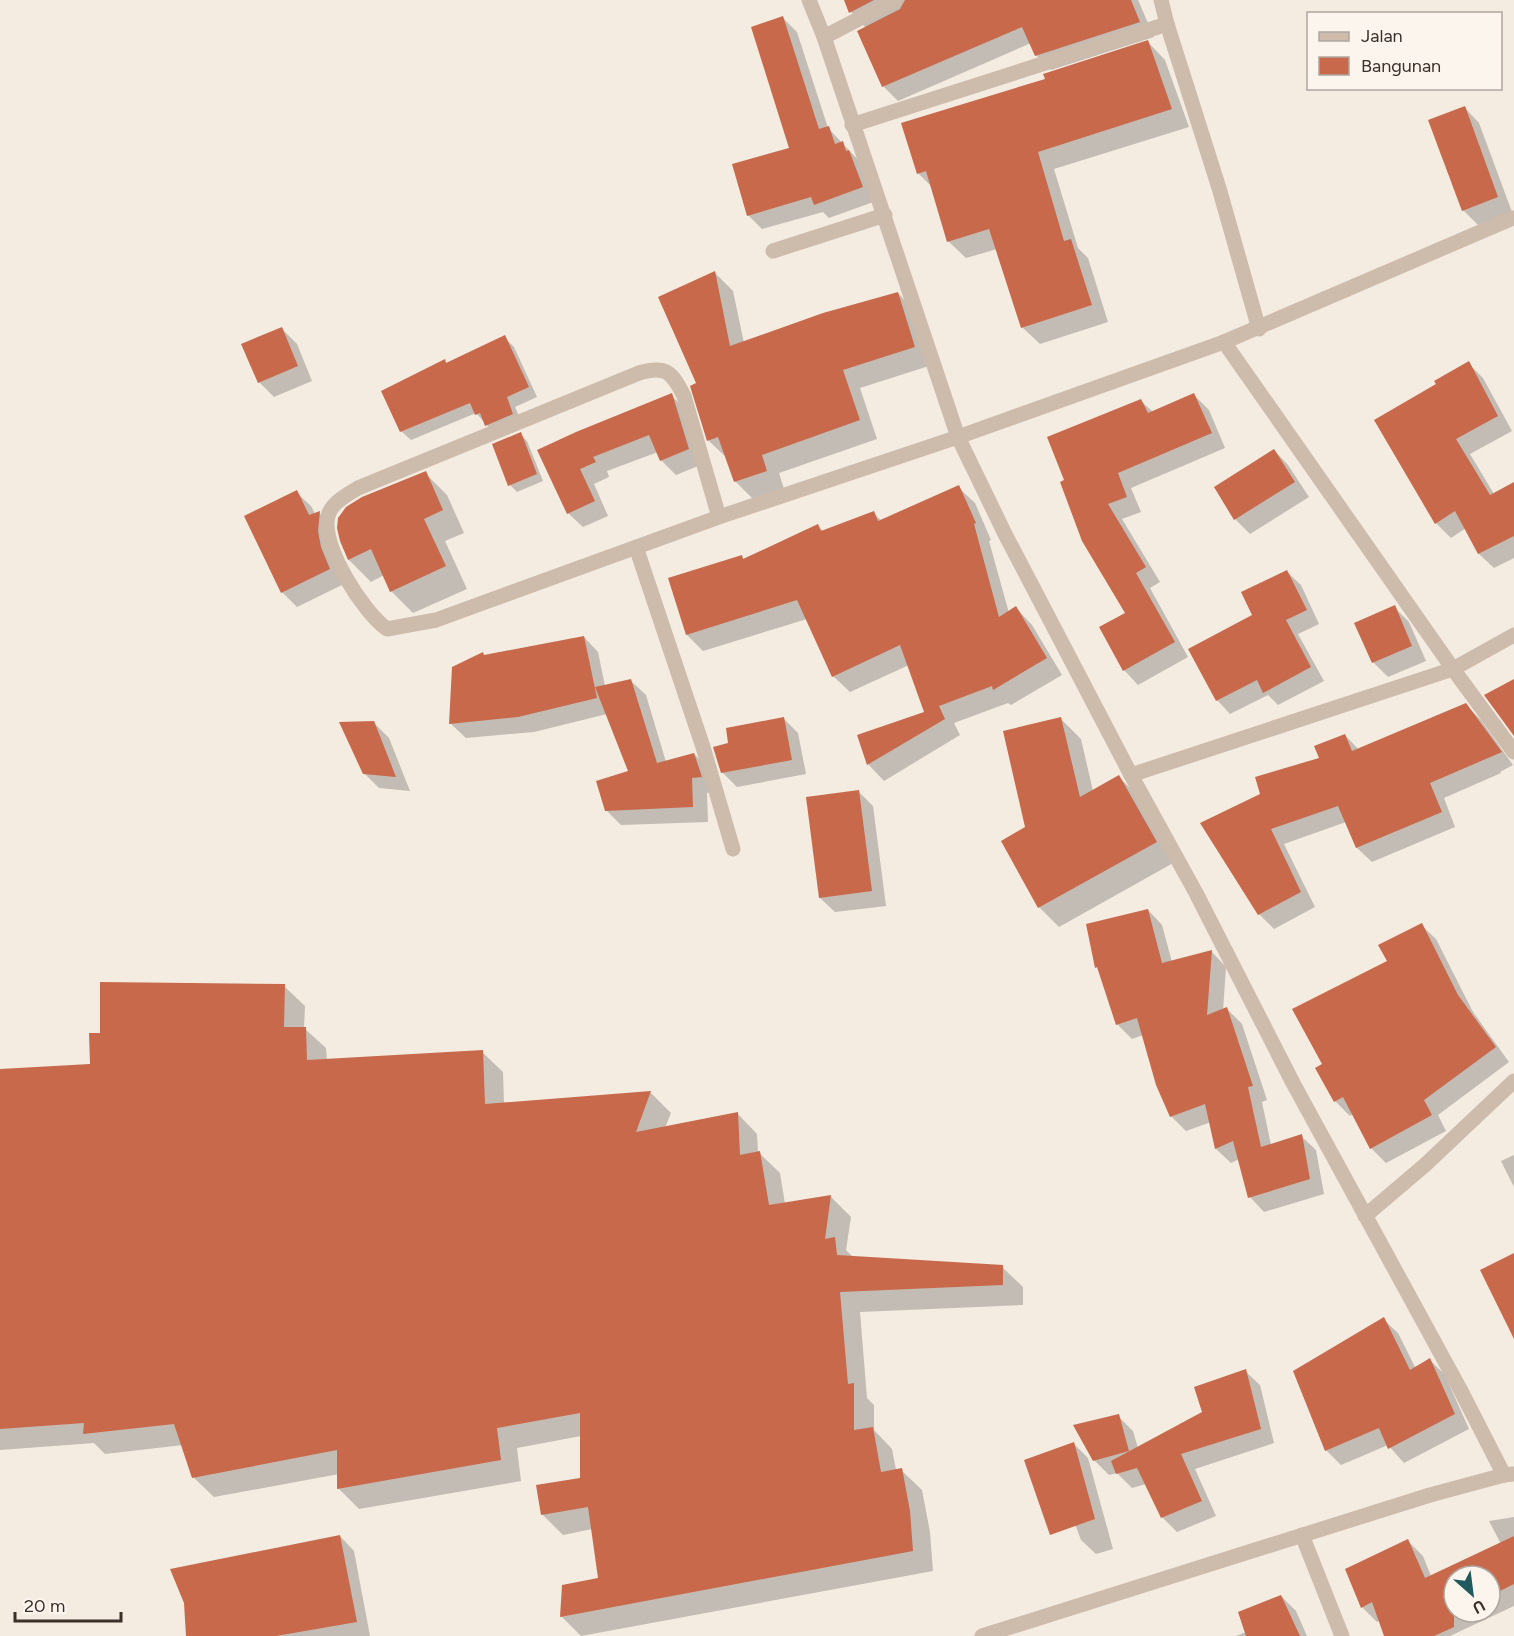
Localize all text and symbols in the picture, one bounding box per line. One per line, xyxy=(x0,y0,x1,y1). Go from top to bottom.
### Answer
legend xyxy=(1307,12,1502,90)
text: Jalan xyxy=(1361,25,1403,47)
text: Bangunan xyxy=(1361,55,1441,77)
north arrow xyxy=(1442,1564,1502,1624)
scale bar xyxy=(15,1585,122,1623)
text: 20 m xyxy=(24,1595,65,1617)
text: U xyxy=(1469,1596,1488,1618)

